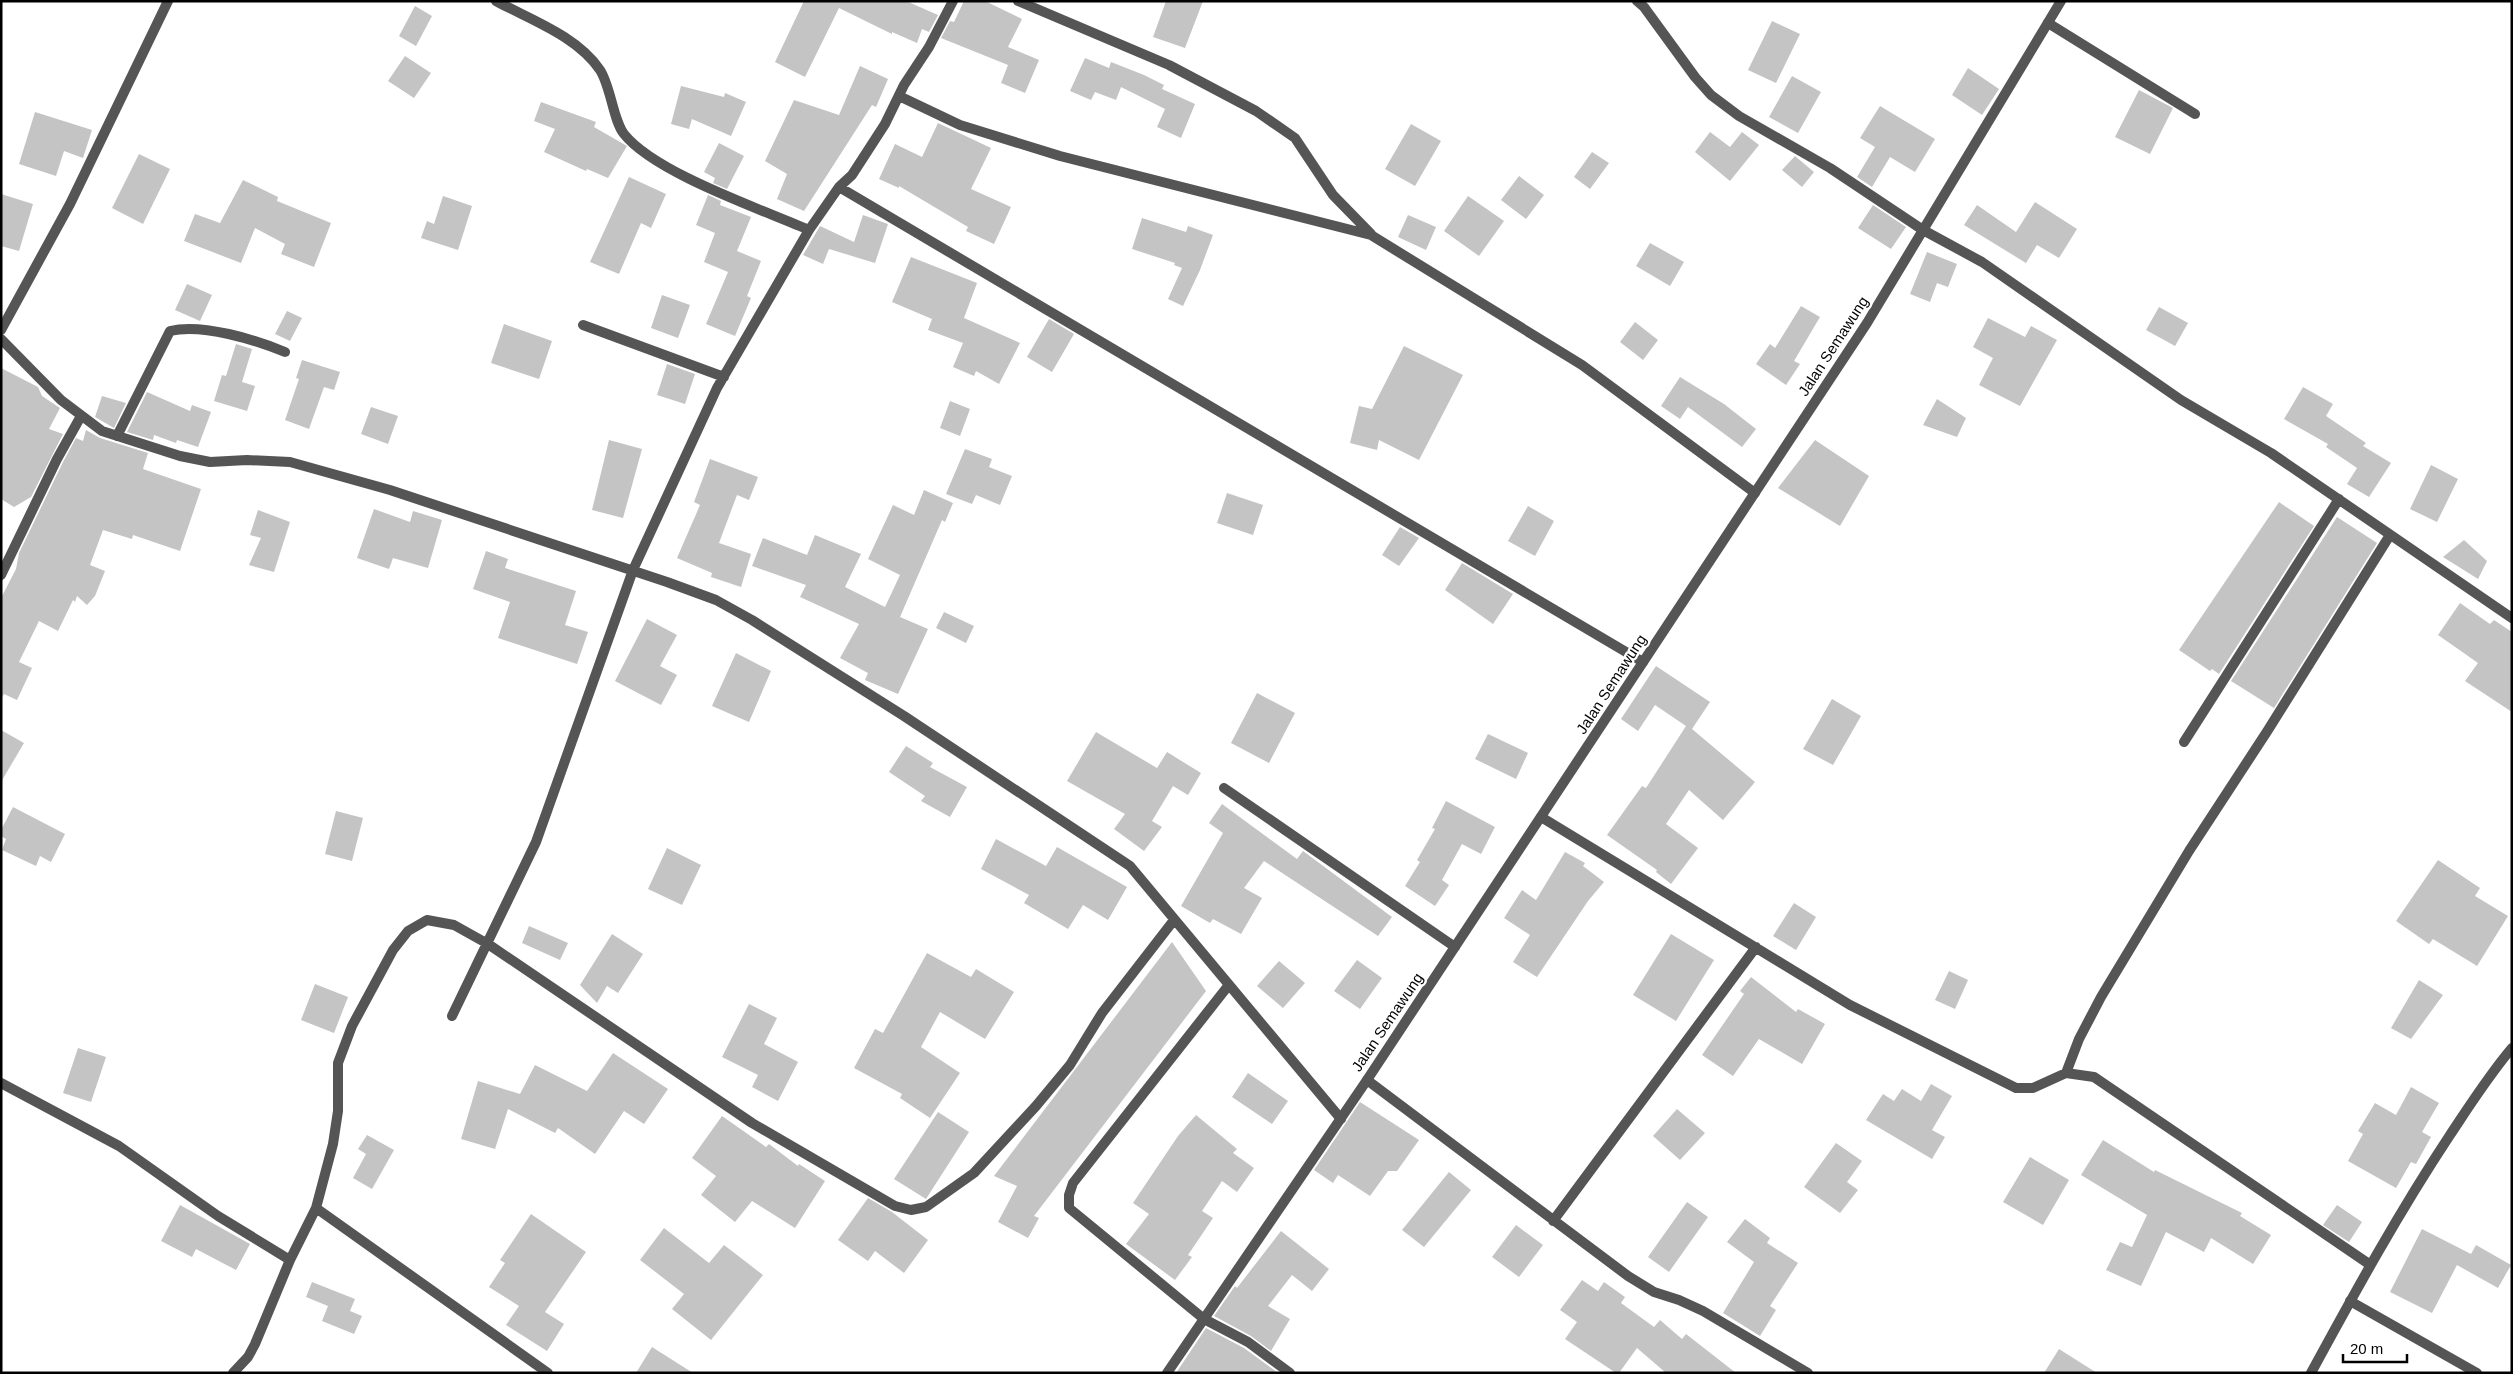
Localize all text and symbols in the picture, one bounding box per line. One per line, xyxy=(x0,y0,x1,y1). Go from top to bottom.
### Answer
street label: Jalan Semawung xyxy=(1795,293,1871,399)
street label: Jalan Semawung xyxy=(1573,631,1649,737)
street label: Jalan Semawung xyxy=(1348,970,1426,1074)
scale bar xyxy=(2343,1332,2407,1364)
text: 20 m xyxy=(2350,1340,2383,1357)

